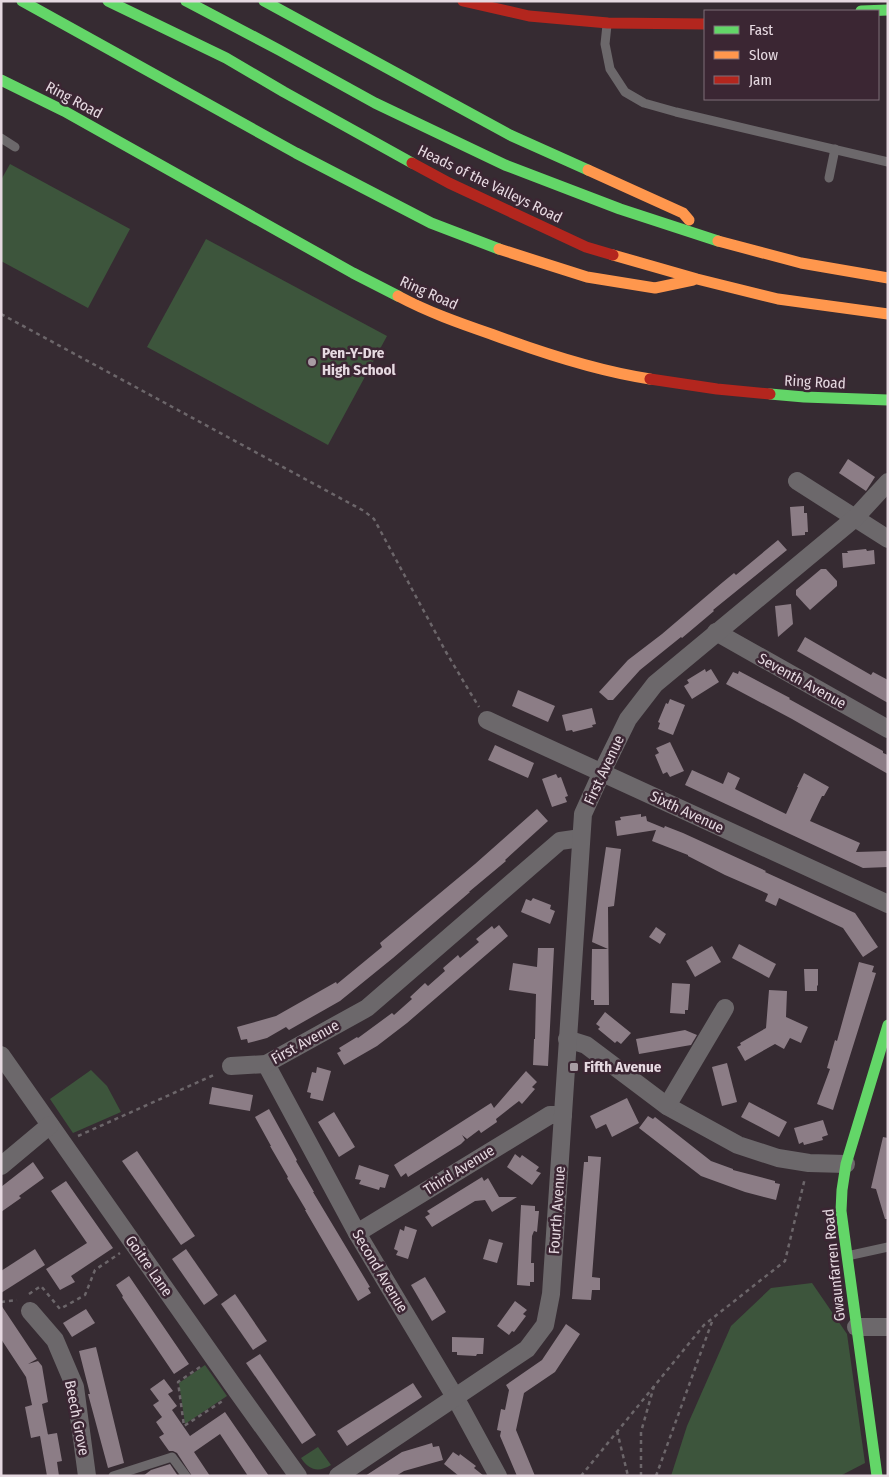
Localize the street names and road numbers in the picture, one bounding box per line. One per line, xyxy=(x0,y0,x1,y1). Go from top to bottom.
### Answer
street label: Ring Road xyxy=(43,78,105,122)
street label: Heads of the Valleys Road xyxy=(415,141,565,227)
street label: Ring Road xyxy=(397,272,461,314)
street label: Ring Road xyxy=(784,371,846,393)
street label: Seventh Avenue xyxy=(755,649,849,713)
street label: First Avenue xyxy=(580,732,628,808)
street label: Sixth Avenue xyxy=(647,787,727,837)
street label: First Avenue xyxy=(268,1016,342,1068)
street label: Third Avenue xyxy=(420,1141,498,1199)
street label: Fourth Avenue xyxy=(545,1165,569,1255)
street label: Gwaunfarren Road xyxy=(819,1208,849,1322)
street label: Second Avenue xyxy=(348,1226,412,1316)
street label: Goitre Lane xyxy=(122,1232,176,1300)
street label: Beech Grove xyxy=(61,1379,93,1457)

